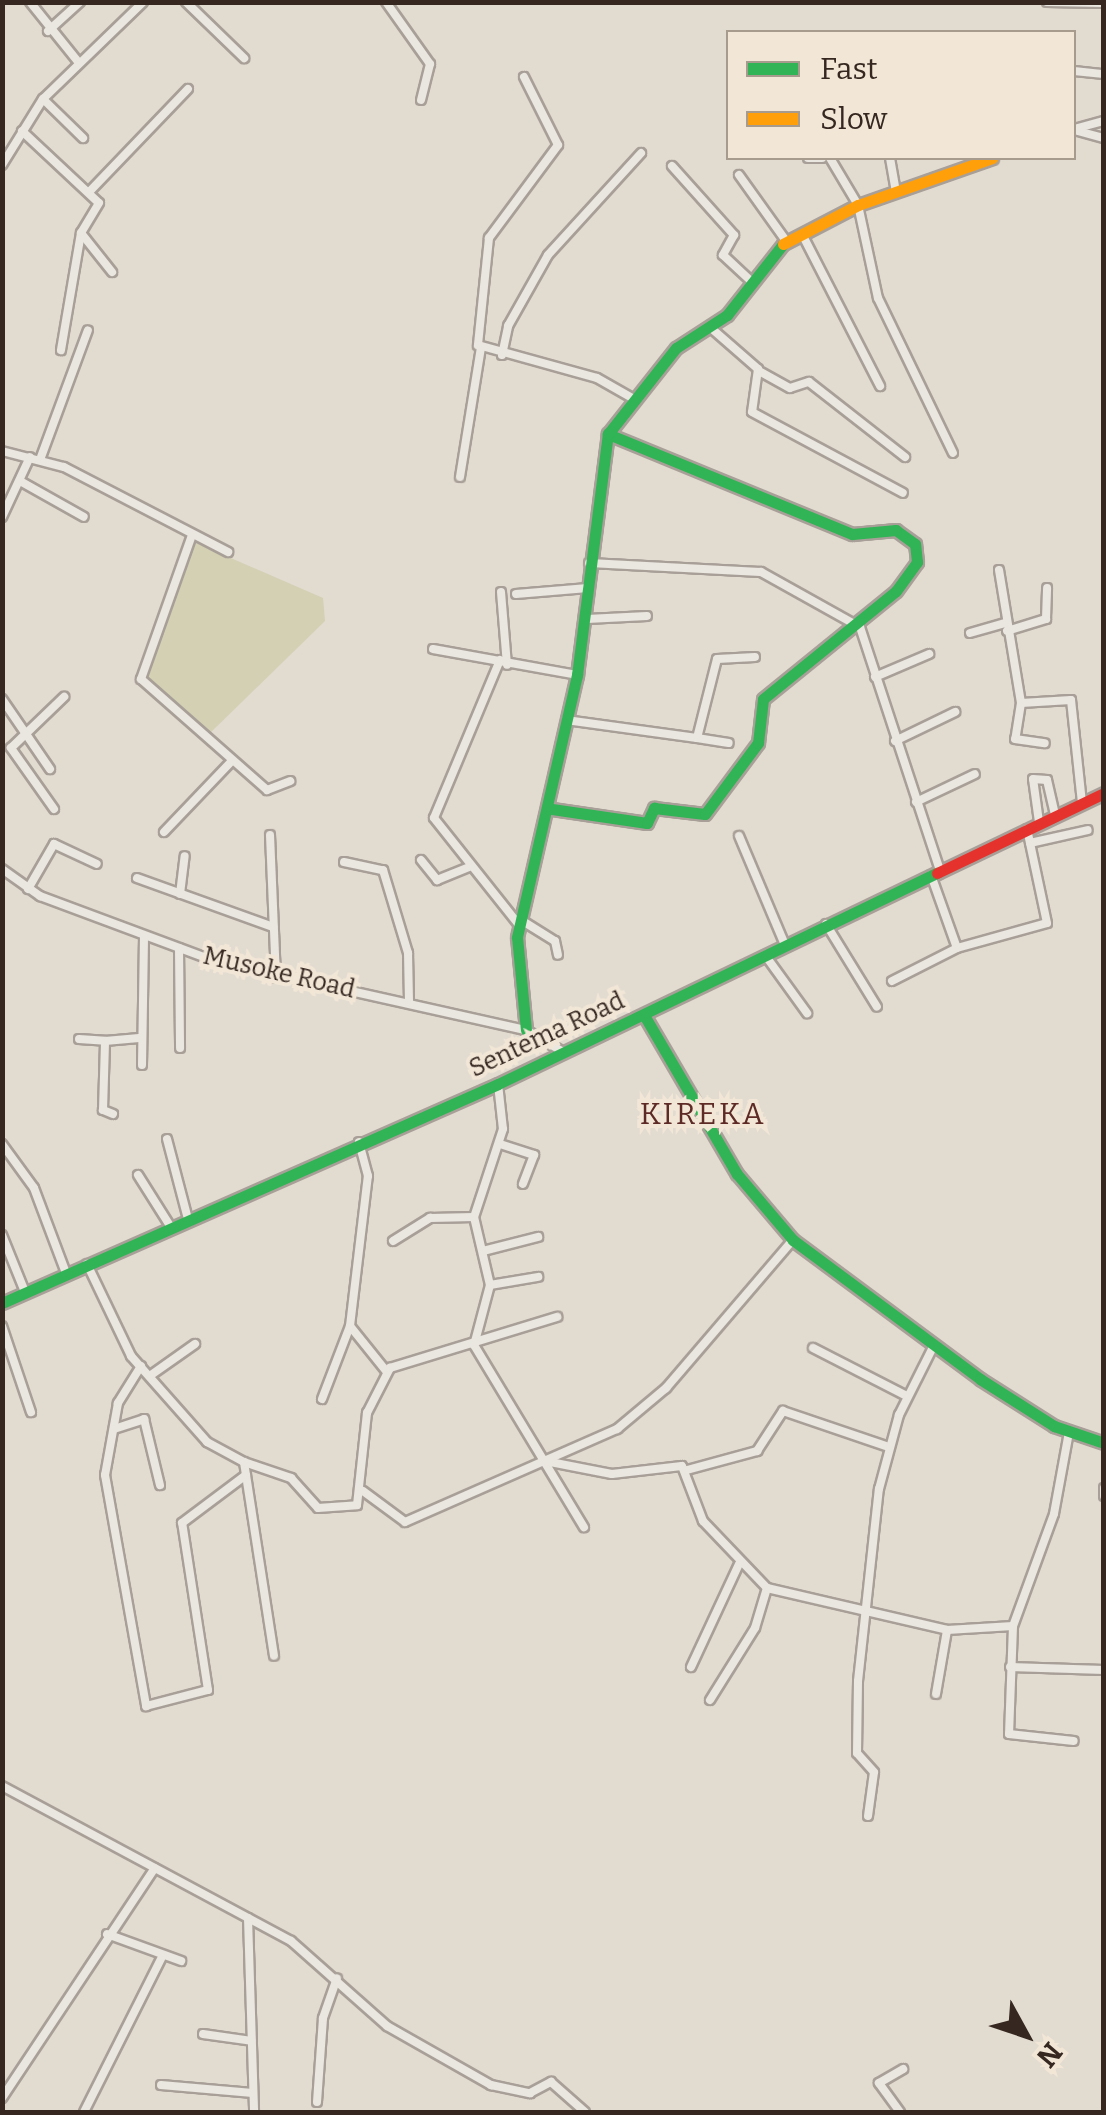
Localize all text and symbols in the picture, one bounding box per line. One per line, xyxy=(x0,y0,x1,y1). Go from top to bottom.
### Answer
legend xyxy=(726,30,1076,160)
text: Fast xyxy=(820,51,878,87)
text: Slow xyxy=(820,101,887,137)
street label: Musoke Road xyxy=(200,941,358,1005)
street label: Sentema Road xyxy=(465,986,629,1084)
district label: KIREKA xyxy=(640,1096,766,1132)
north arrow xyxy=(976,1985,1076,2085)
text: N xyxy=(1030,2036,1069,2073)

